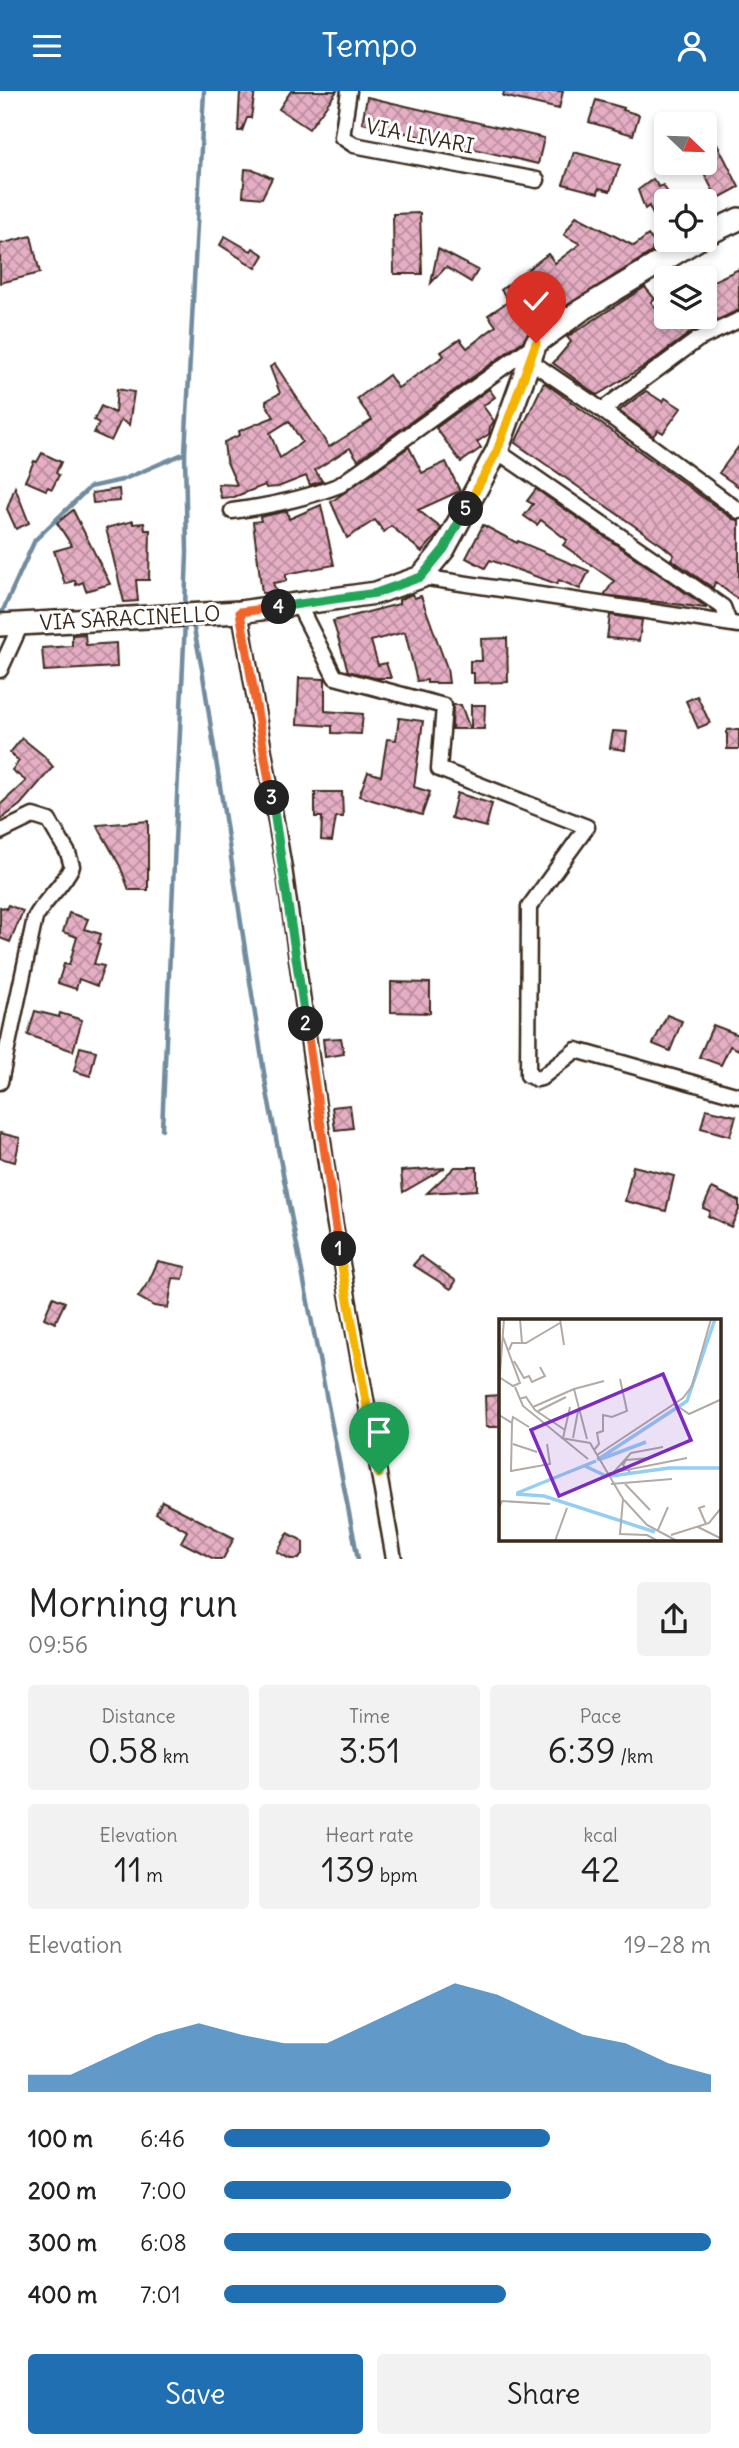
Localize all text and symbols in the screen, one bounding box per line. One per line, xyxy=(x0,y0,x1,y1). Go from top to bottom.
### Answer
text: Tempo xyxy=(321,25,418,66)
icon: menu xyxy=(28,27,66,65)
icon: person xyxy=(673,27,711,65)
street label: VIA LIVARI xyxy=(363,112,477,160)
north arrow xyxy=(654,112,718,175)
map controls xyxy=(654,112,717,329)
button: locate xyxy=(654,189,717,252)
button: layers xyxy=(654,266,717,329)
pin xyxy=(506,271,566,343)
icon: check xyxy=(517,282,555,320)
pin: 5 xyxy=(448,491,484,527)
text: 5 xyxy=(460,496,471,520)
pin: 4 xyxy=(262,589,296,625)
text: 4 xyxy=(273,594,284,618)
street label: VIA SARACINELLO xyxy=(39,600,221,636)
pin: 3 xyxy=(254,781,290,815)
text: 3 xyxy=(266,785,277,809)
pin: 2 xyxy=(288,1007,324,1041)
text: 2 xyxy=(300,1011,311,1035)
pin: 1 xyxy=(322,1231,356,1267)
text: 1 xyxy=(335,1236,342,1260)
inset map xyxy=(499,1319,722,1541)
pin xyxy=(349,1402,409,1474)
icon: arrive xyxy=(360,1413,398,1451)
text: Morning run xyxy=(28,1580,238,1627)
button: share xyxy=(637,1582,711,1656)
text: 09:56 xyxy=(28,1630,88,1659)
text: Distance xyxy=(101,1704,176,1728)
text: Time xyxy=(349,1704,390,1728)
text: Pace xyxy=(580,1704,621,1728)
text: 0.58 xyxy=(88,1728,158,1772)
text: 3:51 xyxy=(339,1728,400,1772)
text: 6:39 xyxy=(548,1728,616,1772)
text: km xyxy=(158,1744,189,1768)
text: /km xyxy=(616,1744,653,1768)
text: Elevation xyxy=(100,1823,177,1847)
text: Heart rate xyxy=(325,1823,414,1847)
text: kcal xyxy=(583,1823,618,1847)
text: 11 xyxy=(114,1847,142,1891)
text: 139 xyxy=(321,1847,375,1891)
text: 42 xyxy=(581,1847,620,1891)
text: m xyxy=(142,1863,163,1887)
text: bpm xyxy=(375,1863,418,1887)
text: Elevation xyxy=(28,1930,122,1959)
text: 19–28 m xyxy=(624,1930,711,1959)
text: 100 m xyxy=(28,2124,93,2153)
text: 6:46 xyxy=(140,2124,185,2153)
text: 200 m xyxy=(28,2176,97,2205)
text: 7:00 xyxy=(140,2176,187,2205)
text: 300 m xyxy=(28,2228,97,2257)
text: 6:08 xyxy=(140,2228,187,2257)
text: 400 m xyxy=(28,2280,97,2309)
text: 7:01 xyxy=(140,2280,181,2309)
button: Save xyxy=(28,2354,363,2434)
button: Share xyxy=(377,2354,711,2434)

